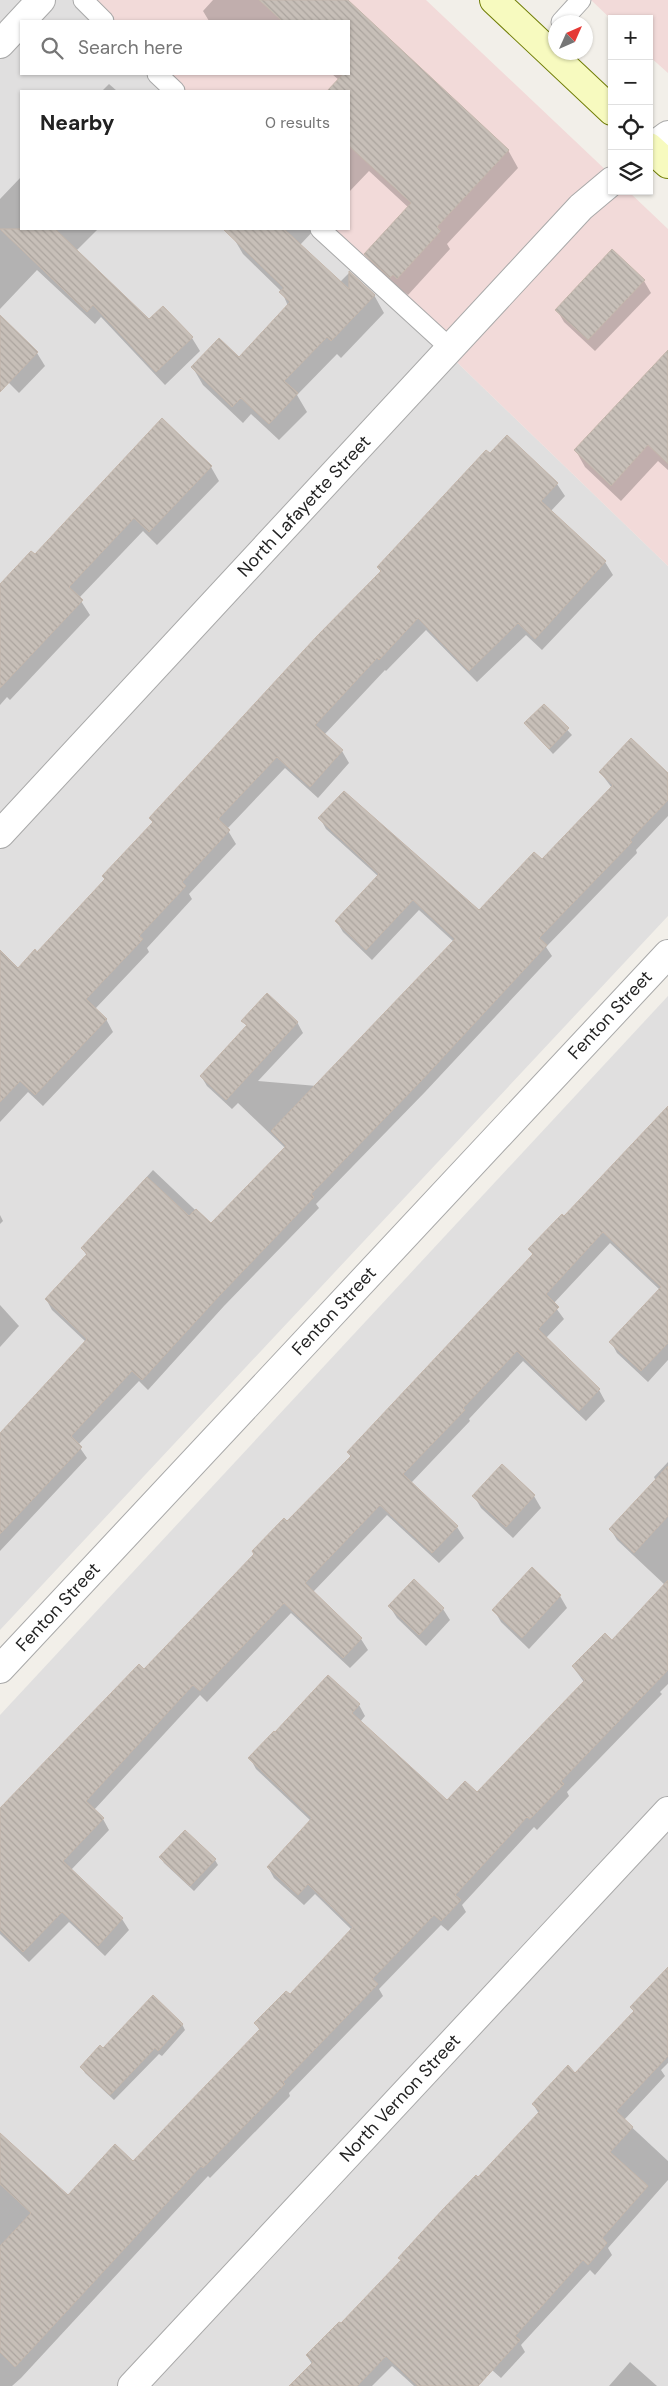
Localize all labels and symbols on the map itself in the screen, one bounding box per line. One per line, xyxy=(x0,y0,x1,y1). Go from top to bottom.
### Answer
north arrow xyxy=(548,15,593,60)
street label: North Lafayette Street xyxy=(232,430,376,582)
street label: Fenton Street xyxy=(563,965,657,1065)
street label: Fenton Street xyxy=(287,1261,381,1361)
street label: Fenton Street xyxy=(11,1557,105,1657)
street label: North Vernon Street xyxy=(334,2029,466,2167)

